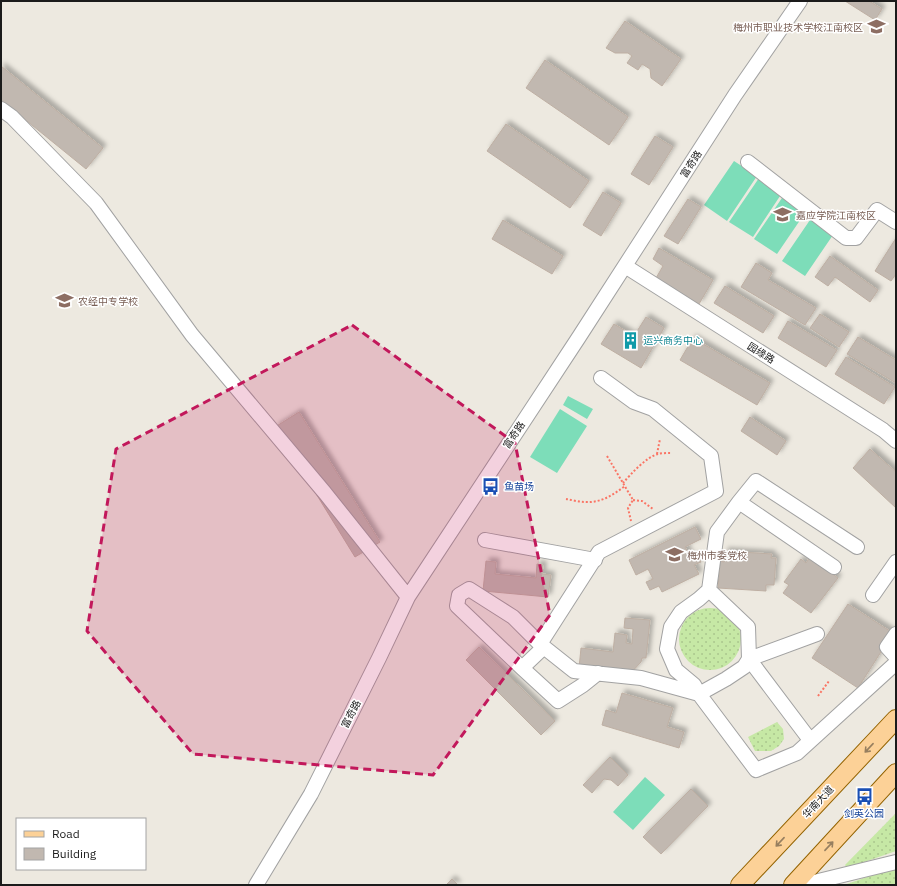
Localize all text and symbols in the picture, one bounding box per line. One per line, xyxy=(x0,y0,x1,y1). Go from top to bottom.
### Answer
school or university icon: 梅州市职业技术学校江南校区 xyxy=(866,17,886,37)
place label: 梅州市职业技术学校江南校区 xyxy=(733,21,863,34)
street label: 富奇路 xyxy=(677,148,705,180)
school or university icon: 嘉应学院江南校区 xyxy=(773,205,793,225)
place label: 嘉应学院江南校区 xyxy=(796,209,876,222)
school or university icon: 农经中专学校 xyxy=(55,291,75,311)
place label: 农经中专学校 xyxy=(78,295,138,308)
building icon: 运兴商务中心 xyxy=(620,330,640,350)
place label: 运兴商务中心 xyxy=(643,334,703,347)
street label: 园缘路 xyxy=(745,340,777,366)
street label: 富奇路 xyxy=(500,419,528,451)
bus stop icon: 鱼苗场 xyxy=(481,476,501,496)
place label: 鱼苗场 xyxy=(504,480,534,493)
school or university icon: 梅州市委党校 xyxy=(664,545,684,565)
place label: 梅州市委党校 xyxy=(687,549,747,562)
street label: 富奇路 xyxy=(338,698,364,730)
one-way arrow xyxy=(865,742,874,752)
street label: 华南大道 xyxy=(800,783,836,821)
bus stop icon: 剑英公园 xyxy=(854,786,874,806)
place label: 剑英公园 xyxy=(844,807,884,820)
legend xyxy=(16,818,146,870)
text: Road xyxy=(52,826,80,841)
one-way arrow xyxy=(775,837,785,847)
one-way arrow xyxy=(824,841,834,851)
text: Building xyxy=(52,846,97,861)

